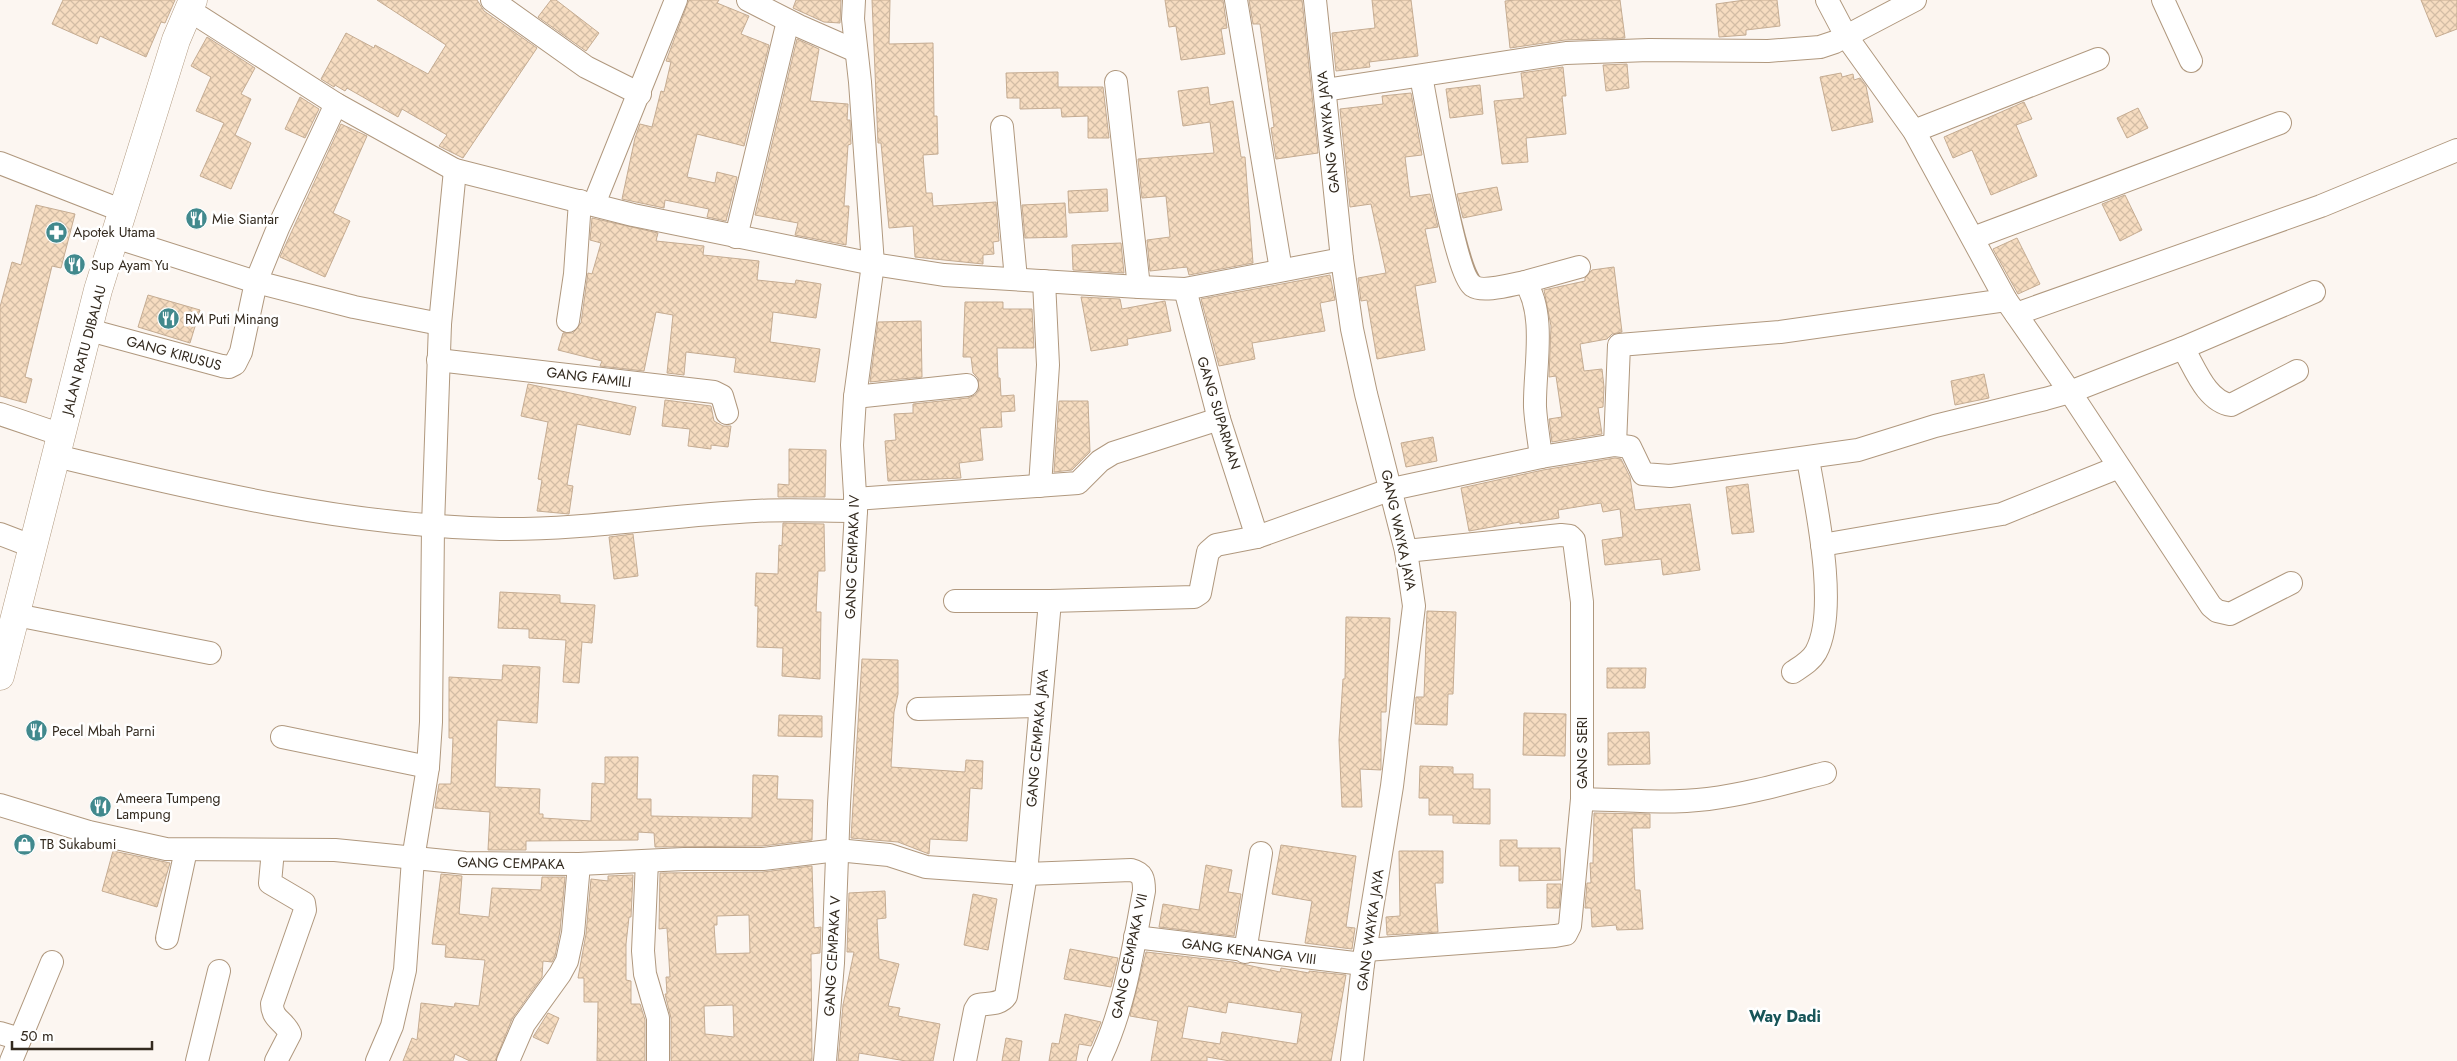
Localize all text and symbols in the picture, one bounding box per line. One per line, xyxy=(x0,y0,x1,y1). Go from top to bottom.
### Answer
street label: GANG WAYKA JAYA xyxy=(1312,69,1344,194)
restaurant icon: Mie Siantar xyxy=(184,207,208,231)
place label: Mie Siantar xyxy=(212,209,279,229)
pharmacy icon: Apotek Utama xyxy=(45,220,69,244)
place label: Apotek Utama xyxy=(73,222,155,242)
restaurant icon: Sup Ayam Yu xyxy=(63,253,87,277)
place label: Sup Ayam Yu xyxy=(91,255,169,275)
street label: JALAN RATU DIBALAU xyxy=(57,283,111,419)
restaurant icon: RM Puti Minang xyxy=(157,307,181,331)
place label: RM Puti Minang xyxy=(185,309,279,329)
street label: GANG KIRUSUS xyxy=(124,331,224,375)
street label: GANG SUPARMAN xyxy=(1192,354,1246,472)
street label: GANG FAMILI xyxy=(545,362,633,392)
street label: GANG WAYKA JAYA xyxy=(1376,468,1422,593)
street label: GANG CEMPAKA IV xyxy=(840,494,864,619)
street label: GANG CEMPAKA JAYA xyxy=(1021,667,1053,808)
street label: GANG SERI xyxy=(1572,717,1592,789)
restaurant icon: Pecel Mbah Parni xyxy=(24,719,48,743)
place label: Pecel Mbah Parni xyxy=(52,721,155,741)
place label: Ameera Tumpeng Lampung xyxy=(116,788,221,824)
restaurant icon: Ameera Tumpeng Lampung xyxy=(88,794,112,818)
shop icon: TB Sukabumi xyxy=(12,832,36,856)
place label: TB Sukabumi xyxy=(40,834,116,854)
street label: GANG CEMPAKA xyxy=(457,852,566,874)
street label: GANG WAYKA JAYA xyxy=(1352,867,1389,992)
street label: GANG CEMPAKA VII xyxy=(1106,892,1152,1020)
street label: GANG CEMPAKA V xyxy=(819,894,845,1017)
street label: GANG KENANGA VIII xyxy=(1181,933,1317,969)
district label: Way Dadi xyxy=(1749,1005,1821,1028)
scale bar xyxy=(12,1018,152,1050)
text: 50 m xyxy=(20,1025,54,1047)

